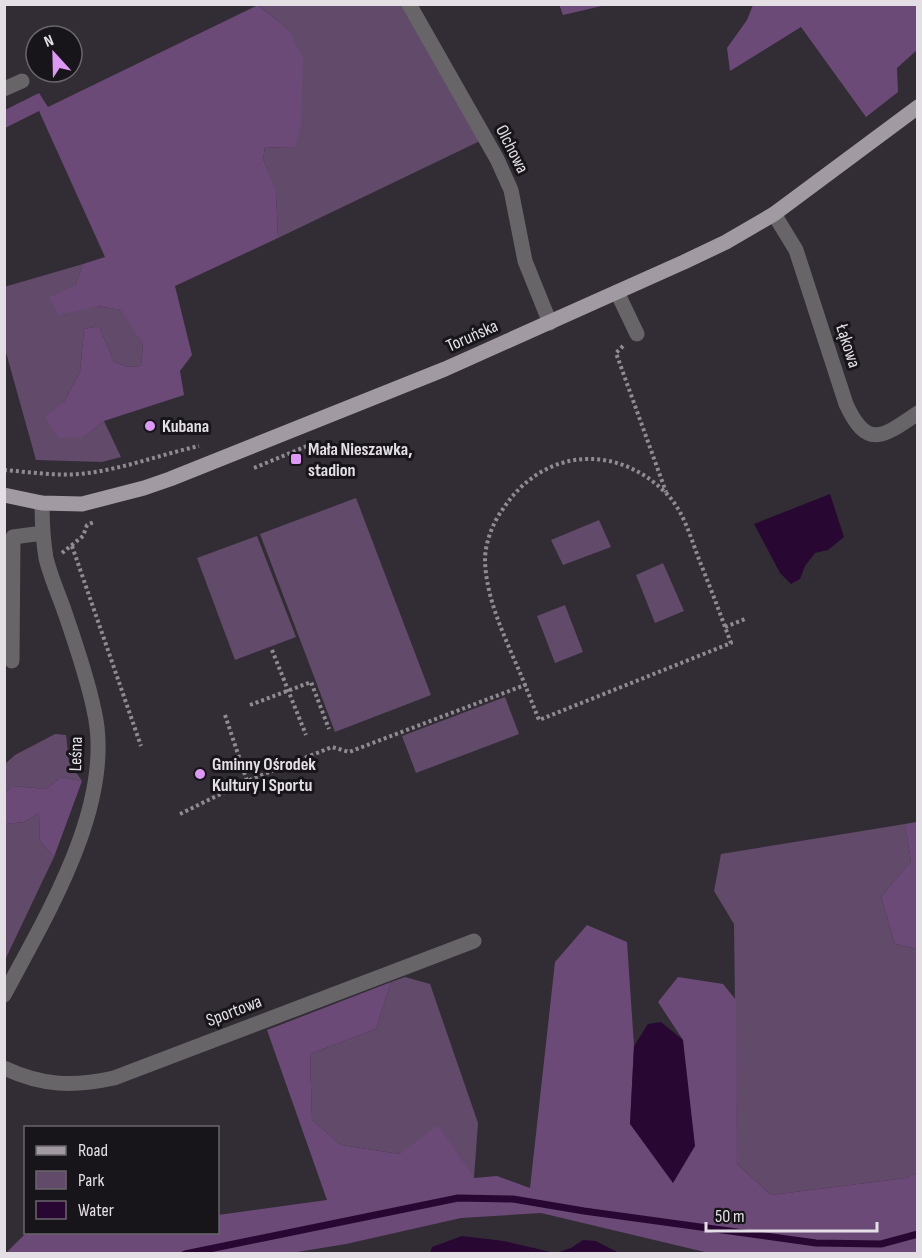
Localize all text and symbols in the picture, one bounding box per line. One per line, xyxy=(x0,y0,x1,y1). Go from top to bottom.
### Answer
north arrow xyxy=(24,24,84,84)
text: N xyxy=(41,31,56,52)
street label: Olchowa xyxy=(491,121,533,177)
street label: Toruńska xyxy=(443,315,501,357)
street label: Łąkowa xyxy=(831,321,865,370)
place label: Kubana xyxy=(162,416,209,437)
marker: Kubana xyxy=(143,419,157,433)
place label: Mała Nieszawka, stadion xyxy=(308,439,412,481)
marker: Mała Nieszawka, stadion xyxy=(289,452,303,466)
street label: Leśna xyxy=(65,736,87,772)
place label: Gminny Ośrodek Kultury I Sportu xyxy=(212,754,316,796)
marker: Gminny Ośrodek Kultury I Sportu xyxy=(193,767,207,781)
street label: Sportowa xyxy=(203,991,265,1031)
legend xyxy=(24,1126,219,1234)
text: Road xyxy=(78,1140,108,1161)
text: Park xyxy=(78,1170,104,1191)
scale bar xyxy=(706,1195,877,1233)
text: Water xyxy=(78,1200,114,1221)
text: 50 m xyxy=(715,1206,745,1227)

